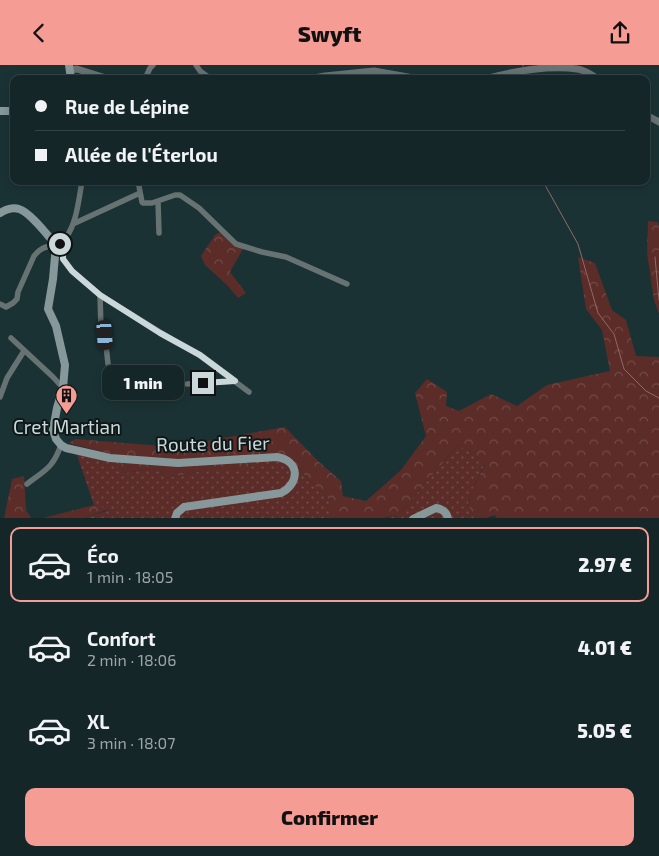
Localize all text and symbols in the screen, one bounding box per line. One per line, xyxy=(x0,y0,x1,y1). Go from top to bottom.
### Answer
icon: back xyxy=(25,19,53,47)
icon: share xyxy=(606,19,634,47)
text: Swyft xyxy=(298,20,361,46)
text: Rue de Lépine xyxy=(65,95,189,118)
text: Allée de l'Éterlou xyxy=(65,143,218,166)
route start xyxy=(49,233,71,255)
car xyxy=(96,320,113,350)
callout: 1 min xyxy=(103,365,186,401)
route end xyxy=(192,372,214,394)
text: 1 min xyxy=(123,373,163,392)
building icon: Cret Martian xyxy=(55,383,79,414)
place label: Cret Martian xyxy=(13,415,121,438)
street label: Route du Fier xyxy=(156,431,270,455)
icon: car xyxy=(27,542,72,587)
text: Éco xyxy=(87,544,119,567)
text: 2.97 € xyxy=(578,553,632,576)
text: 1 min · 18:05 xyxy=(87,567,173,586)
icon: car xyxy=(27,625,72,670)
text: Confort xyxy=(87,627,155,650)
text: 4.01 € xyxy=(578,636,632,659)
text: 2 min · 18:06 xyxy=(87,650,176,669)
icon: car xyxy=(27,708,72,753)
text: XL xyxy=(87,710,109,733)
text: 5.05 € xyxy=(577,719,632,742)
text: 3 min · 18:07 xyxy=(87,733,175,752)
button: Confirmer xyxy=(25,788,634,846)

